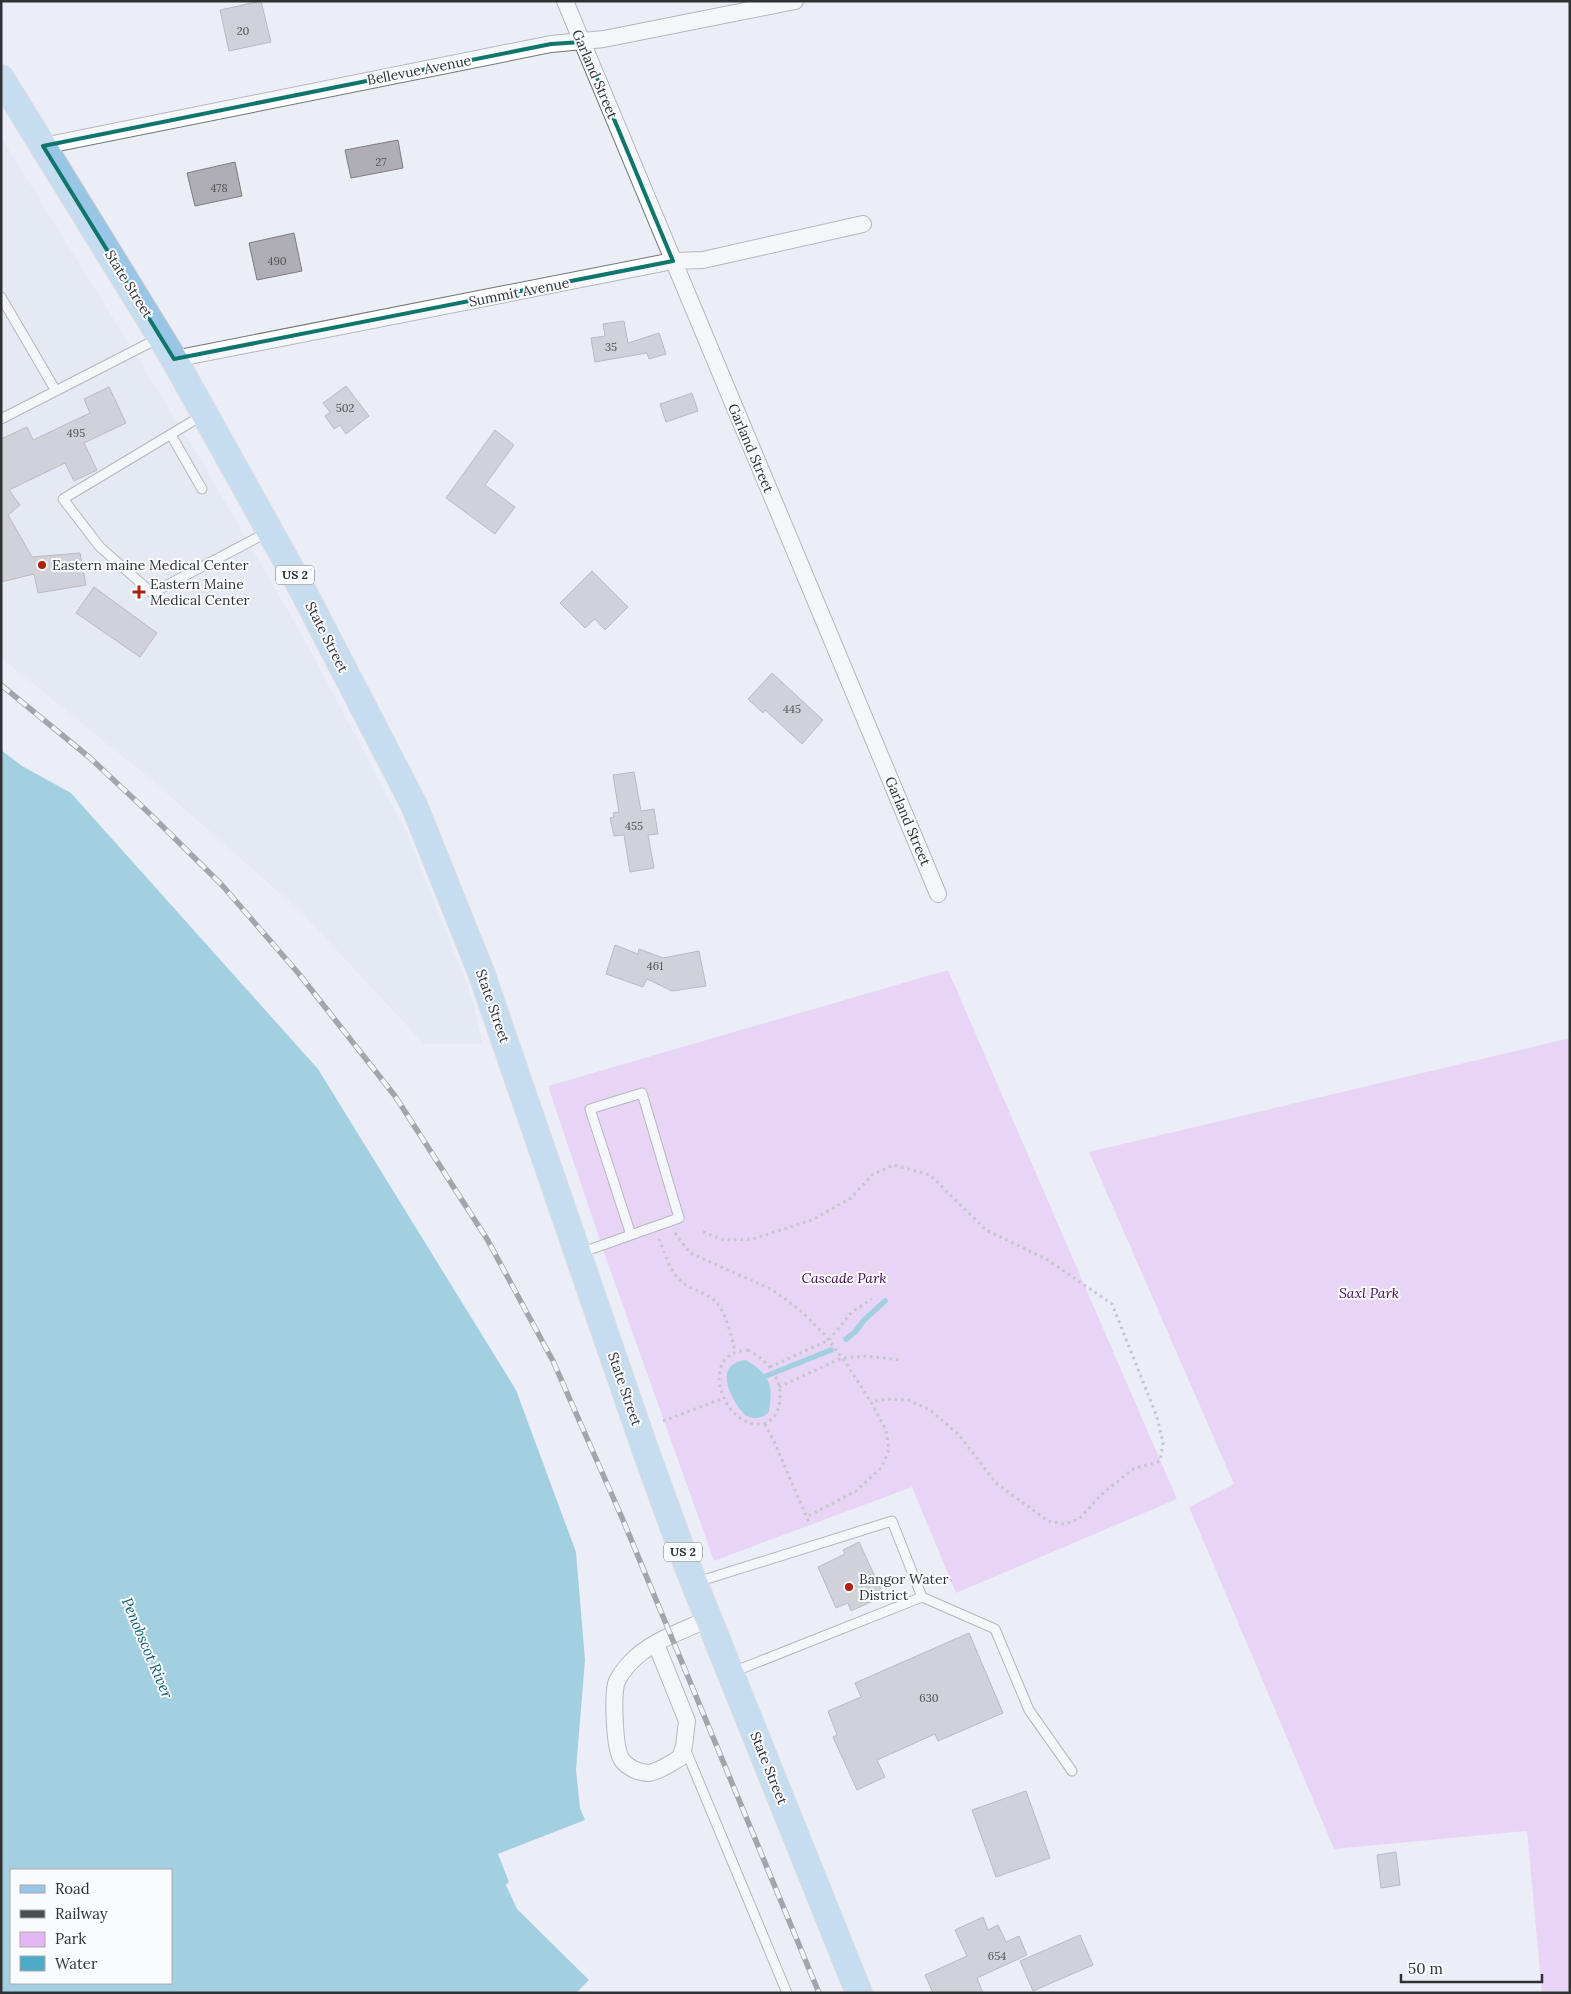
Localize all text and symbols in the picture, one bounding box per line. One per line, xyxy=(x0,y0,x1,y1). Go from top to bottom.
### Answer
house number: 20 xyxy=(237,24,250,38)
street label: Garland Street xyxy=(568,27,622,122)
street label: Bellevue Avenue xyxy=(365,51,473,89)
house number: 27 xyxy=(376,155,386,169)
house number: 478 xyxy=(210,181,228,195)
street label: State Street xyxy=(101,247,157,322)
house number: 490 xyxy=(267,254,287,268)
street label: Summit Avenue xyxy=(467,273,571,311)
house number: 35 xyxy=(605,340,617,354)
house number: 502 xyxy=(336,401,354,415)
street label: Garland Street xyxy=(724,401,778,496)
house number: 495 xyxy=(67,426,85,440)
place label: Eastern maine Medical Center xyxy=(52,556,249,574)
marker: Eastern maine Medical Center xyxy=(36,559,48,571)
road number: US 2 xyxy=(276,566,314,584)
place label: Eastern Maine Medical Center xyxy=(150,575,250,609)
marker: Eastern Maine Medical Center xyxy=(132,585,146,599)
street label: State Street xyxy=(302,599,353,676)
house number: 445 xyxy=(783,702,801,716)
street label: Garland Street xyxy=(881,774,935,869)
house number: 455 xyxy=(625,819,643,833)
house number: 461 xyxy=(647,959,663,973)
street label: State Street xyxy=(472,967,514,1046)
park label: Cascade Park xyxy=(801,1269,887,1287)
park label: Saxl Park xyxy=(1339,1284,1399,1302)
street label: State Street xyxy=(604,1350,646,1429)
road number: US 2 xyxy=(664,1542,702,1561)
place label: Bangor Water District xyxy=(859,1570,949,1604)
marker: Bangor Water District xyxy=(843,1581,855,1593)
water label: Penobscot River xyxy=(118,1595,177,1701)
house number: 630 xyxy=(919,1691,939,1705)
street label: State Street xyxy=(746,1729,792,1808)
legend xyxy=(10,1869,172,1984)
text: Road xyxy=(55,1879,90,1898)
text: Railway xyxy=(55,1904,108,1923)
text: Park xyxy=(55,1929,86,1948)
house number: 654 xyxy=(988,1949,1006,1963)
scale bar xyxy=(1401,1952,1542,1984)
text: Water xyxy=(55,1954,98,1973)
text: 50 m xyxy=(1408,1959,1443,1978)

